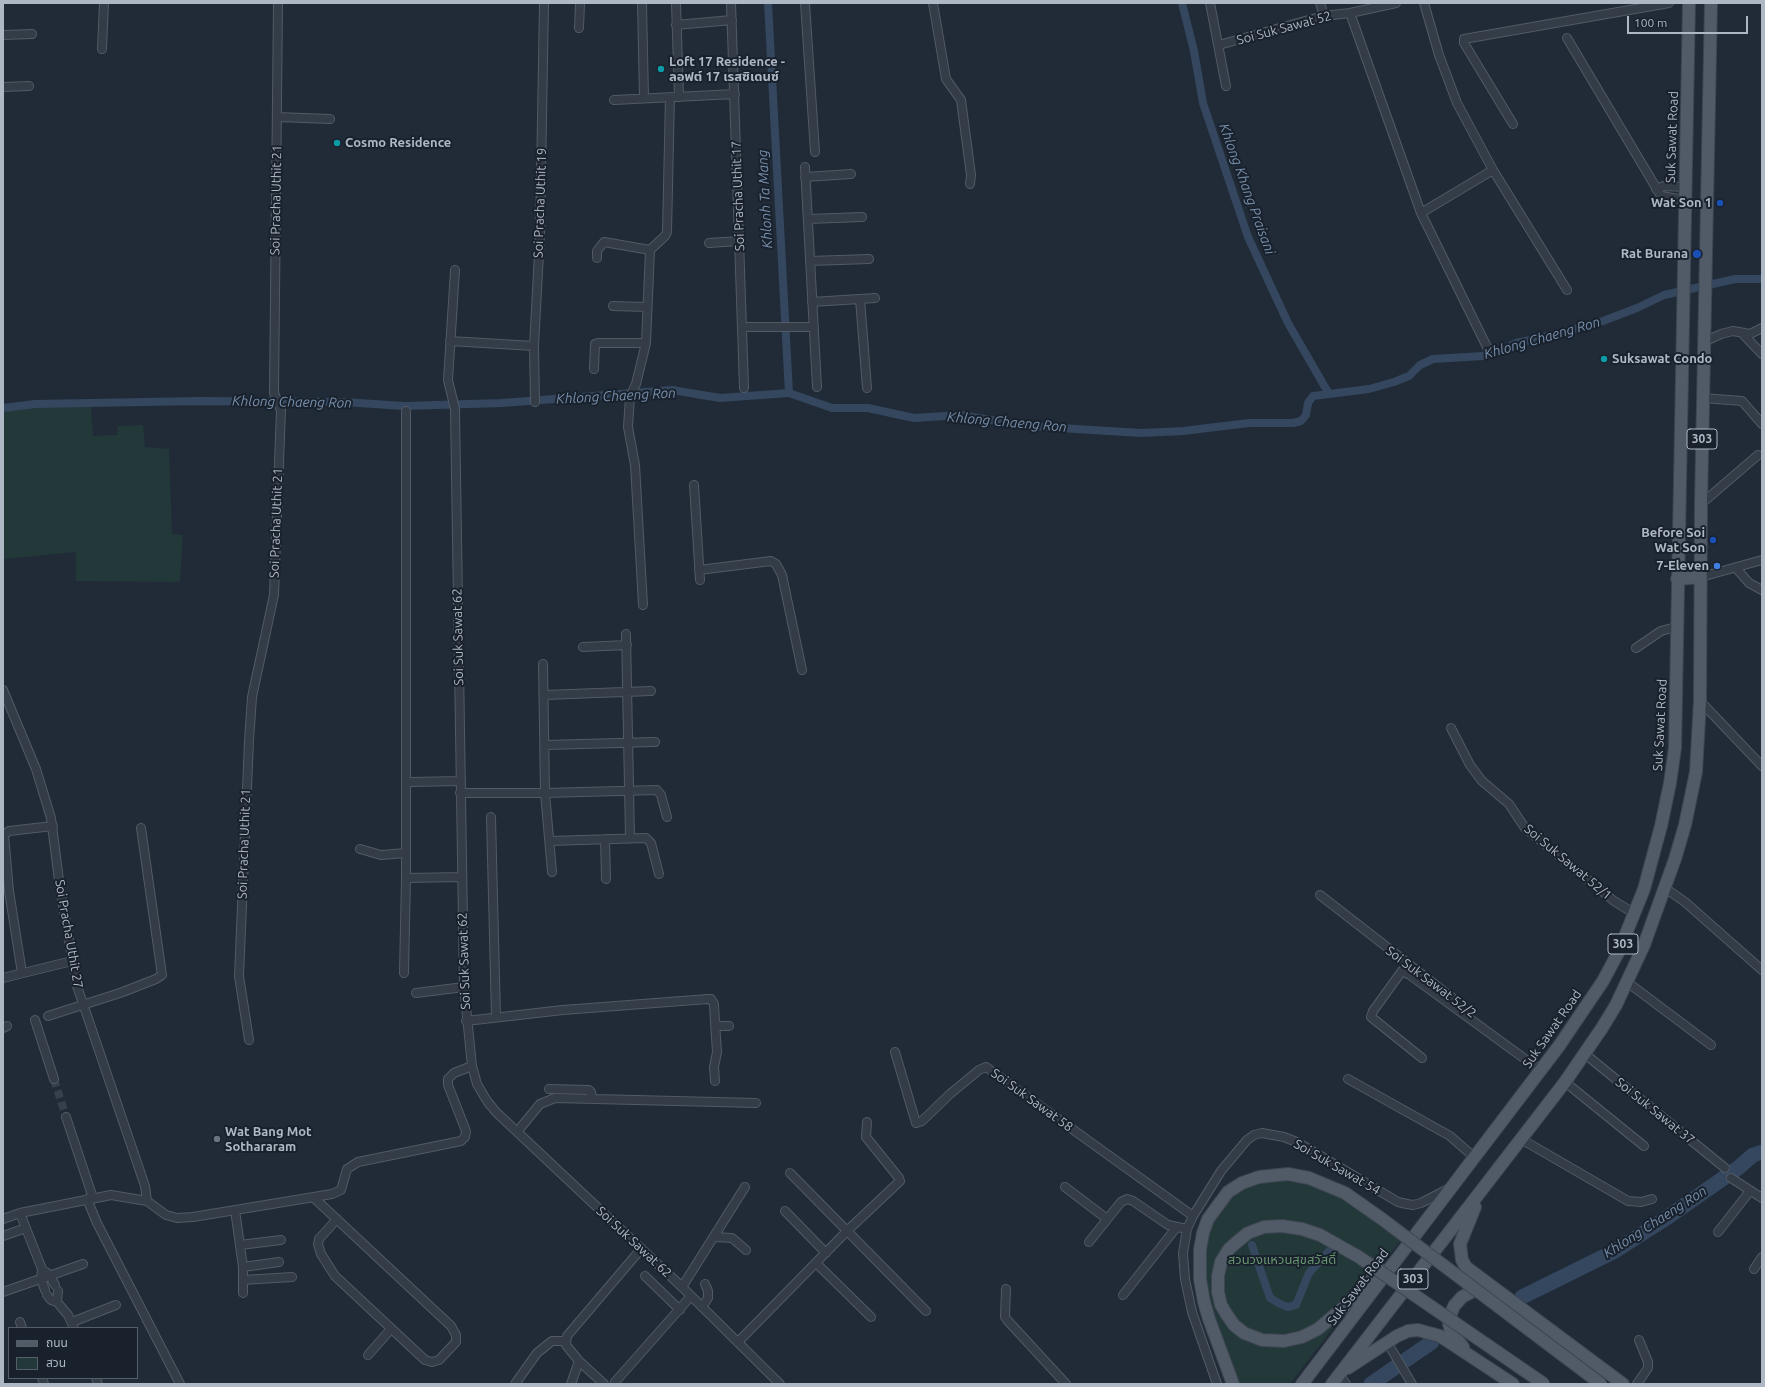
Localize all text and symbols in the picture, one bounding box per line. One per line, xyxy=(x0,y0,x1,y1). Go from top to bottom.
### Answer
street label: Soi Suk Sawat 52 xyxy=(1235,8,1333,48)
scale bar xyxy=(1629,8,1750,34)
text: 100 m xyxy=(1634,16,1667,29)
place label: Loft 17 Residence - ลอฟต์ 17 เรสซิเดนซ์ xyxy=(669,54,785,85)
marker: Loft 17 Residence - ลอฟต์ 17 เรสซิเดนซ์ xyxy=(656,64,666,74)
street label: Suk Sawat Road xyxy=(1663,91,1681,183)
water label: Khlong Khang Praisani xyxy=(1215,121,1279,257)
place label: Cosmo Residence xyxy=(345,135,451,151)
marker: Cosmo Residence xyxy=(332,138,342,148)
street label: Soi Pracha Uthit 17 xyxy=(728,141,748,251)
street label: Soi Pracha Uthit 21 xyxy=(267,145,285,255)
street label: Soi Pracha Uthit 19 xyxy=(530,148,550,258)
water label: Khlonh Ta Mang xyxy=(754,149,776,249)
place label: Wat Son 1 xyxy=(1651,195,1712,211)
marker: Wat Son 1 xyxy=(1715,198,1725,208)
place label: Rat Burana xyxy=(1621,246,1688,262)
marker: Rat Burana xyxy=(1691,248,1703,260)
water label: Khlong Chaeng Ron xyxy=(1482,313,1602,363)
place label: Suksawat Condo xyxy=(1612,351,1712,367)
marker: Suksawat Condo xyxy=(1599,354,1609,364)
water label: Khlong Chaeng Ron xyxy=(556,384,676,408)
water label: Khlong Chaeng Ron xyxy=(232,393,352,411)
water label: Khlong Chaeng Ron xyxy=(946,408,1068,436)
road number: 303 xyxy=(1687,429,1717,449)
street label: Soi Pracha Uthit 21 xyxy=(266,468,286,578)
place label: Before Soi Wat Son xyxy=(1641,525,1705,556)
marker: Before Soi Wat Son xyxy=(1708,535,1718,545)
place label: 7-Eleven xyxy=(1656,558,1709,574)
marker: 7-Eleven xyxy=(1712,561,1722,571)
street label: Soi Suk Sawat 62 xyxy=(449,588,467,686)
street label: Suk Sawat Road xyxy=(1650,679,1670,771)
street label: Soi Pracha Uthit 21 xyxy=(234,789,254,899)
street label: Soi Suk Sawat 52/1 xyxy=(1521,821,1615,903)
street label: Soi Pracha Uthit 27 xyxy=(52,878,86,990)
street label: Soi Suk Sawat 62 xyxy=(455,912,473,1010)
road number: 303 xyxy=(1608,934,1638,954)
street label: Soi Suk Sawat 52/2 xyxy=(1383,943,1479,1021)
street label: Suk Sawat Road xyxy=(1519,987,1585,1071)
street label: Soi Suk Sawat 58 xyxy=(988,1065,1076,1135)
street label: Soi Suk Sawat 37 xyxy=(1612,1074,1698,1148)
place label: Wat Bang Mot Sothararam xyxy=(225,1124,312,1155)
marker: Wat Bang Mot Sothararam xyxy=(212,1134,222,1144)
street label: Soi Suk Sawat 54 xyxy=(1291,1136,1383,1198)
water label: Khlong Chaeng Ron xyxy=(1600,1182,1710,1262)
street label: Soi Suk Sawat 62 xyxy=(593,1203,675,1281)
street label: Suk Sawat Road xyxy=(1324,1246,1392,1328)
park label: สวนวงแหวนสุขสวัสดิ์ xyxy=(1228,1252,1336,1268)
road number: 303 xyxy=(1398,1269,1428,1289)
legend xyxy=(8,1327,138,1379)
text: ถนน xyxy=(46,1336,68,1349)
text: สวน xyxy=(46,1356,66,1369)

